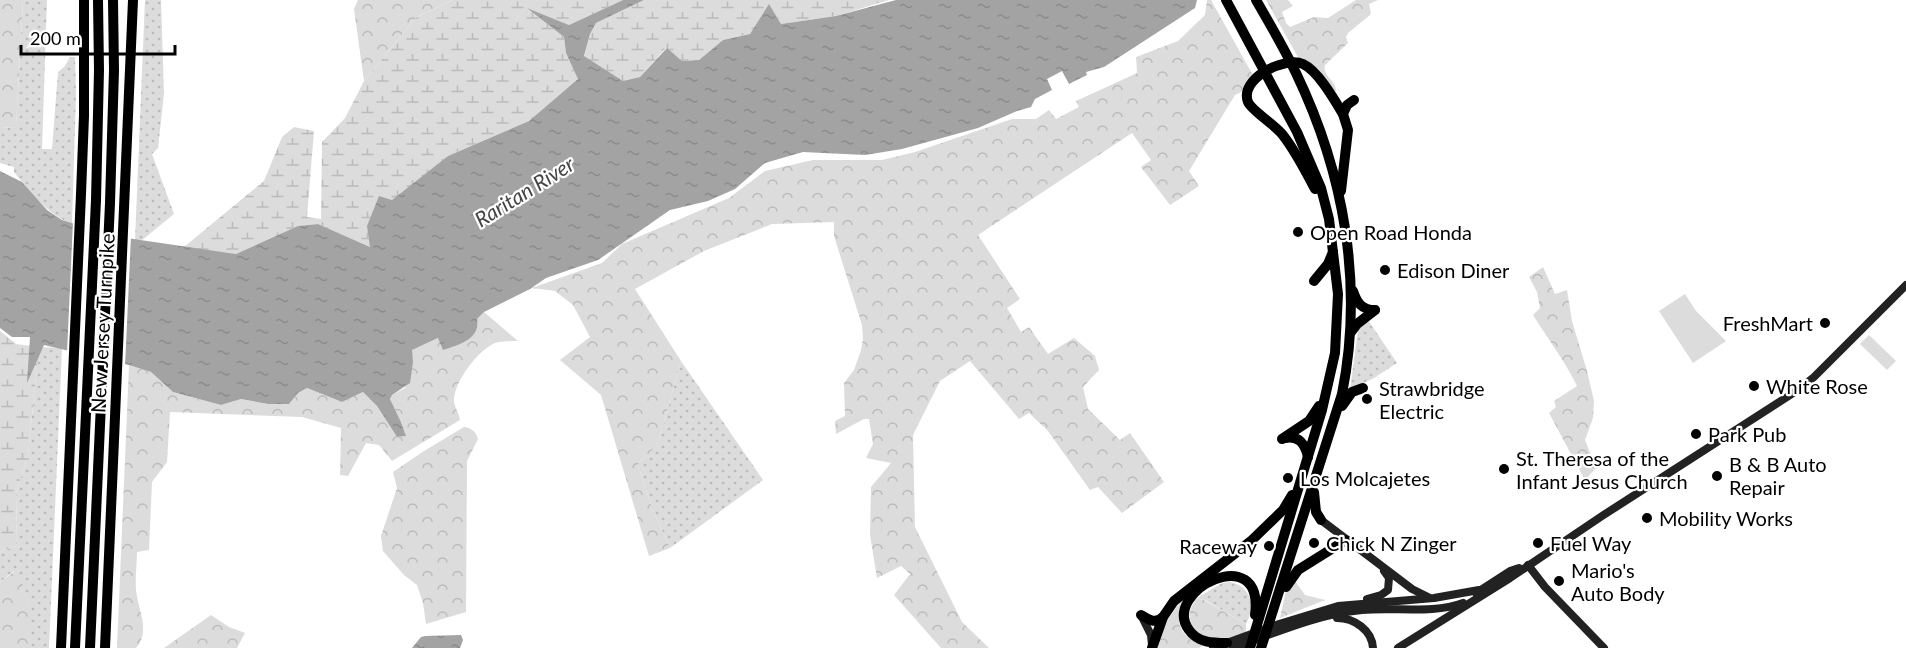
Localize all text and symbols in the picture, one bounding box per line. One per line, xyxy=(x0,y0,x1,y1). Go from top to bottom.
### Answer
scale bar xyxy=(21,18,176,56)
text: 200 m xyxy=(30,27,81,49)
water label: Raritan River xyxy=(470,150,579,231)
place label: Open Road Honda xyxy=(1310,220,1472,244)
marker: Open Road Honda xyxy=(1291,225,1305,239)
street label: New Jersey Turnpike xyxy=(85,233,119,413)
place label: Edison Diner xyxy=(1397,258,1510,282)
marker: Edison Diner xyxy=(1378,263,1392,277)
place label: FreshMart xyxy=(1723,311,1813,335)
marker: FreshMart xyxy=(1818,316,1832,330)
place label: White Rose xyxy=(1766,374,1868,398)
place label: Strawbridge Electric xyxy=(1379,376,1485,423)
marker: White Rose xyxy=(1747,379,1761,393)
marker: Strawbridge Electric xyxy=(1360,392,1374,406)
place label: Park Pub xyxy=(1708,422,1786,446)
marker: Park Pub xyxy=(1689,427,1703,441)
place label: St. Theresa of the Infant Jesus Church xyxy=(1516,446,1688,493)
place label: B & B Auto Repair xyxy=(1729,452,1827,499)
marker: St. Theresa of the Infant Jesus Church xyxy=(1497,462,1511,476)
place label: Los Molcajetes xyxy=(1300,466,1430,490)
marker: B & B Auto Repair xyxy=(1710,469,1724,483)
marker: Los Molcajetes xyxy=(1281,471,1295,485)
place label: Mobility Works xyxy=(1659,506,1793,530)
marker: Mobility Works xyxy=(1640,511,1654,525)
place label: Chick N Zinger xyxy=(1326,531,1457,555)
place label: Fuel Way xyxy=(1550,531,1632,555)
place label: Raceway xyxy=(1179,534,1258,558)
marker: Chick N Zinger xyxy=(1307,536,1321,550)
marker: Fuel Way xyxy=(1531,536,1545,550)
marker: Raceway xyxy=(1262,539,1276,553)
place label: Mario's Auto Body xyxy=(1571,558,1665,605)
marker: Mario's Auto Body xyxy=(1552,574,1566,588)

